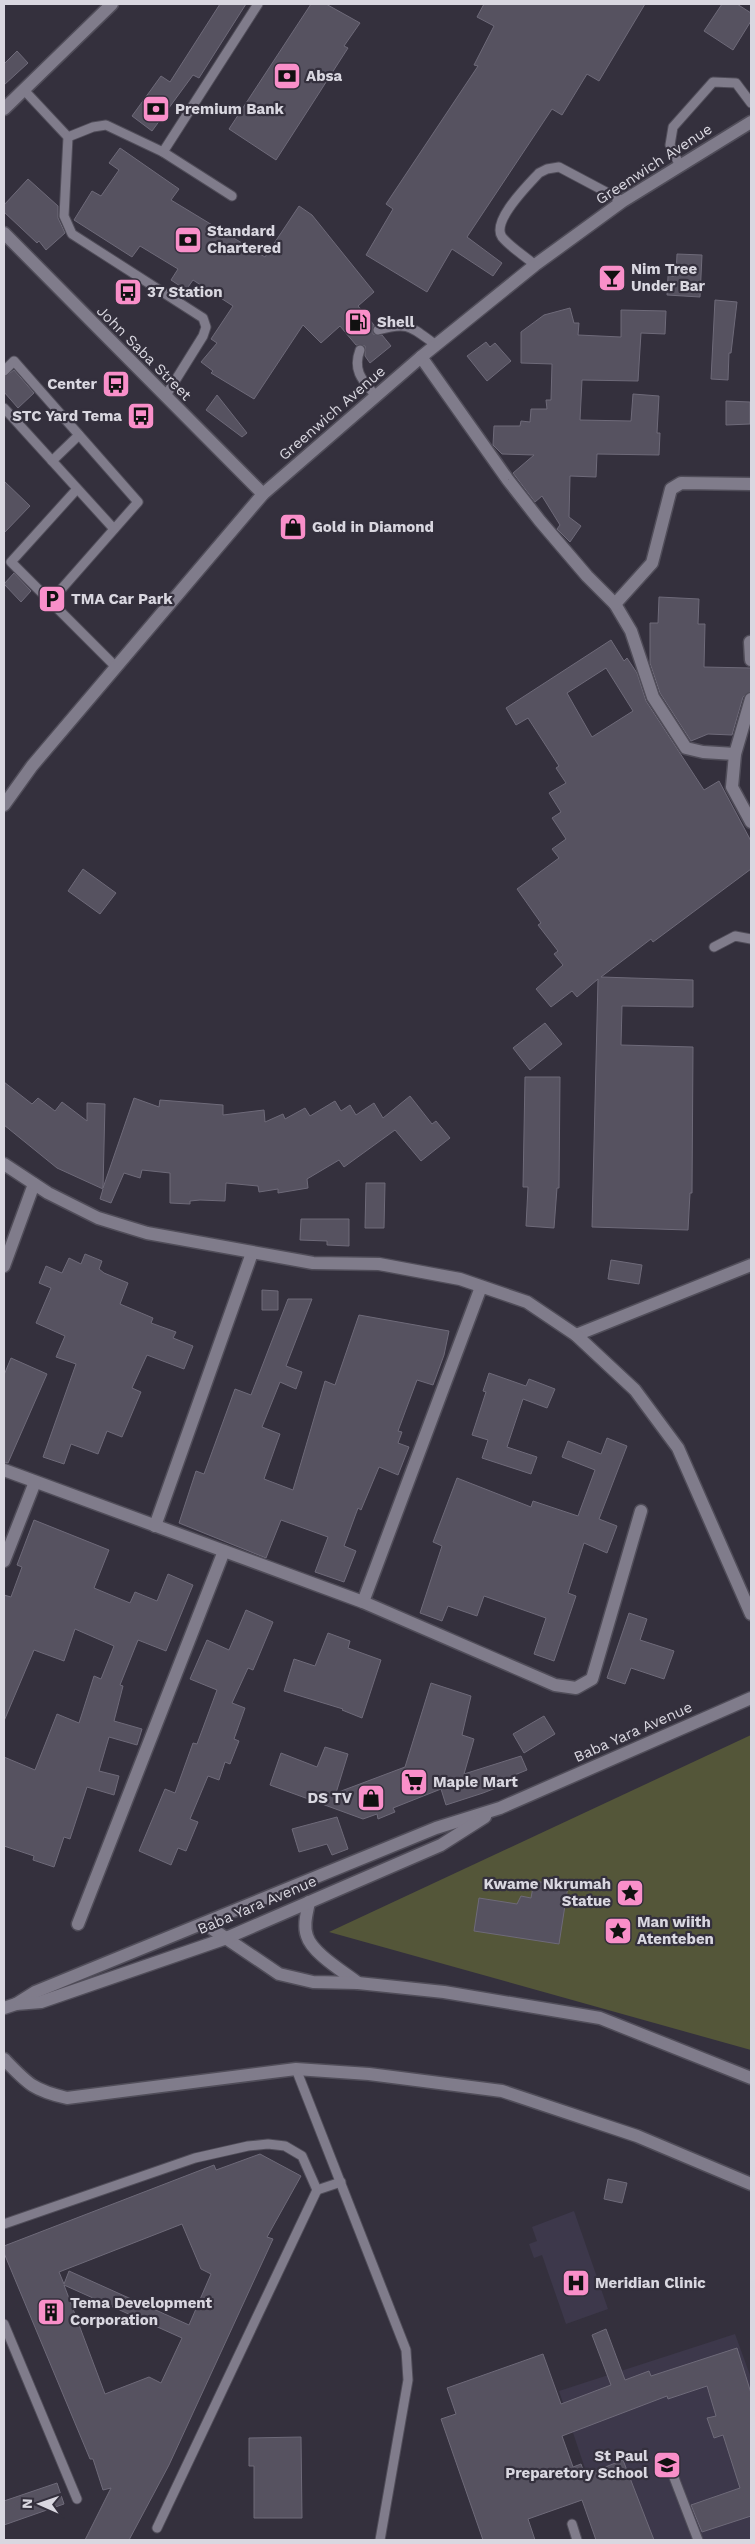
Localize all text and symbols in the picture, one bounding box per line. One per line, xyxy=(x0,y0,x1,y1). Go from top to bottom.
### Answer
bank icon: Absa xyxy=(272,61,302,91)
place label: Absa xyxy=(306,67,343,85)
bank icon: Premium Bank xyxy=(141,94,171,124)
place label: Premium Bank xyxy=(175,100,284,118)
street label: Greenwich Avenue xyxy=(592,120,716,208)
place label: Standard Chartered xyxy=(207,222,281,257)
bank icon: Standard Chartered xyxy=(173,225,203,255)
place label: Nim Tree Under Bar xyxy=(631,260,705,295)
bar icon: Nim Tree Under Bar xyxy=(597,263,627,293)
bus stop icon: 37 Station xyxy=(113,277,143,307)
place label: 37 Station xyxy=(147,283,222,301)
street label: John Saba Street xyxy=(93,302,196,405)
fuel station icon: Shell xyxy=(343,307,373,337)
place label: Shell xyxy=(377,313,415,331)
street label: Greenwich Avenue xyxy=(275,362,389,464)
bus stop icon: Center xyxy=(101,369,131,399)
place label: Center xyxy=(47,375,98,393)
bus stop icon: STC Yard Tema xyxy=(126,401,156,431)
place label: STC Yard Tema xyxy=(12,407,122,425)
shop icon: Gold in Diamond xyxy=(278,512,308,542)
place label: Gold in Diamond xyxy=(312,518,434,536)
parking icon: TMA Car Park xyxy=(37,584,67,614)
place label: TMA Car Park xyxy=(71,590,173,608)
street label: Baba Yara Avenue xyxy=(571,1698,695,1766)
supermarket icon: Maple Mart xyxy=(399,1767,429,1797)
place label: Maple Mart xyxy=(433,1773,518,1791)
shop icon: DS TV xyxy=(356,1783,386,1813)
place label: DS TV xyxy=(308,1789,353,1807)
street label: Baba Yara Avenue xyxy=(195,1872,319,1938)
place label: Kwame Nkrumah Statue xyxy=(483,1875,611,1910)
place icon: Kwame Nkrumah Statue xyxy=(615,1878,645,1908)
place label: Man wiith Atenteben xyxy=(637,1913,714,1948)
place icon: Man wiith Atenteben xyxy=(603,1916,633,1946)
hospital icon: Meridian Clinic xyxy=(561,2268,591,2298)
place label: Meridian Clinic xyxy=(595,2274,706,2292)
place label: Tema Development Corporation xyxy=(70,2294,213,2329)
building icon: Tema Development Corporation xyxy=(36,2297,66,2327)
place label: St Paul Preparetory School xyxy=(505,2447,648,2482)
school or university icon: St Paul Preparetory School xyxy=(652,2450,682,2480)
north arrow xyxy=(15,2479,65,2529)
text: N xyxy=(19,2498,35,2509)

